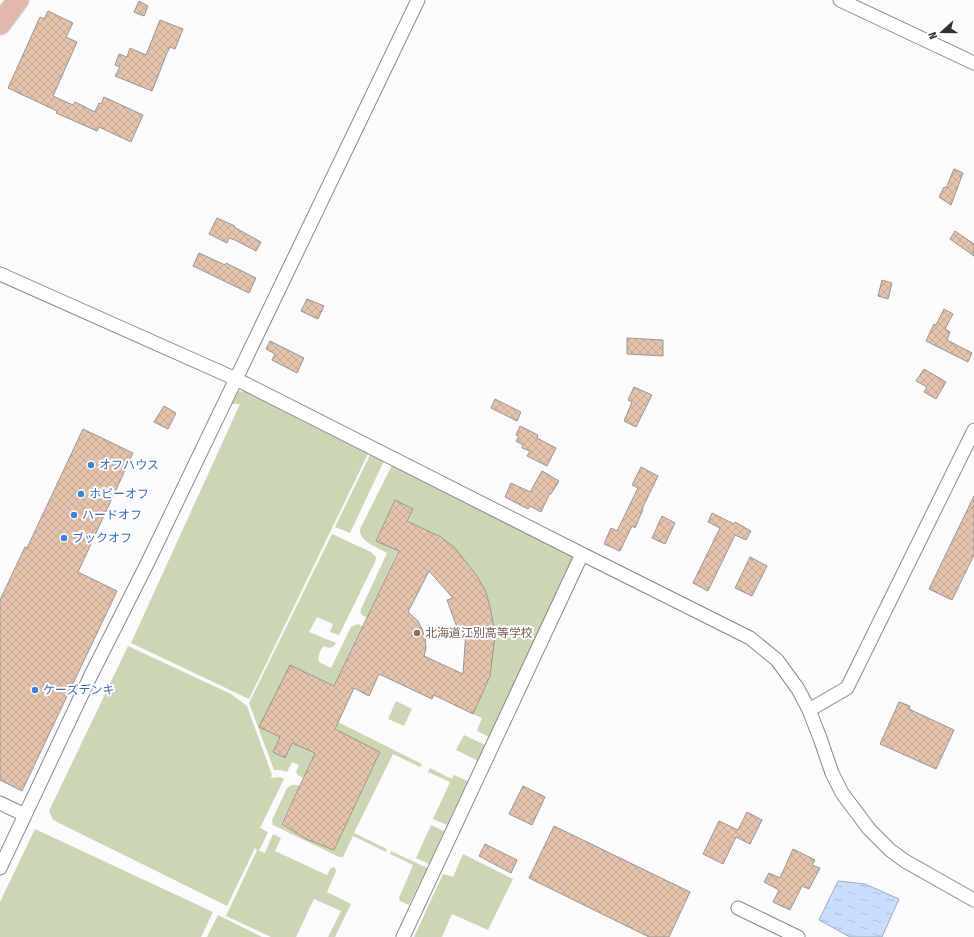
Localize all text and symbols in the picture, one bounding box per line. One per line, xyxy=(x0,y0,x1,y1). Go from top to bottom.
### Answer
north arrow xyxy=(922,12,962,52)
text: N xyxy=(926,30,940,41)
place label: オフハウス xyxy=(99,458,159,472)
marker: オフハウス xyxy=(86,460,96,470)
place label: ホビーオフ xyxy=(89,487,149,501)
marker: ホビーオフ xyxy=(76,489,86,499)
place label: ハードオフ xyxy=(82,508,142,522)
marker: ハードオフ xyxy=(69,510,79,520)
place label: ブックオフ xyxy=(72,531,132,545)
marker: ブックオフ xyxy=(59,533,69,543)
place label: 北海道江別高等学校 xyxy=(425,626,533,640)
marker: 北海道江別高等学校 xyxy=(412,628,422,638)
place label: ケーズデンキ xyxy=(43,683,114,697)
marker: ケーズデンキ xyxy=(30,685,40,695)

